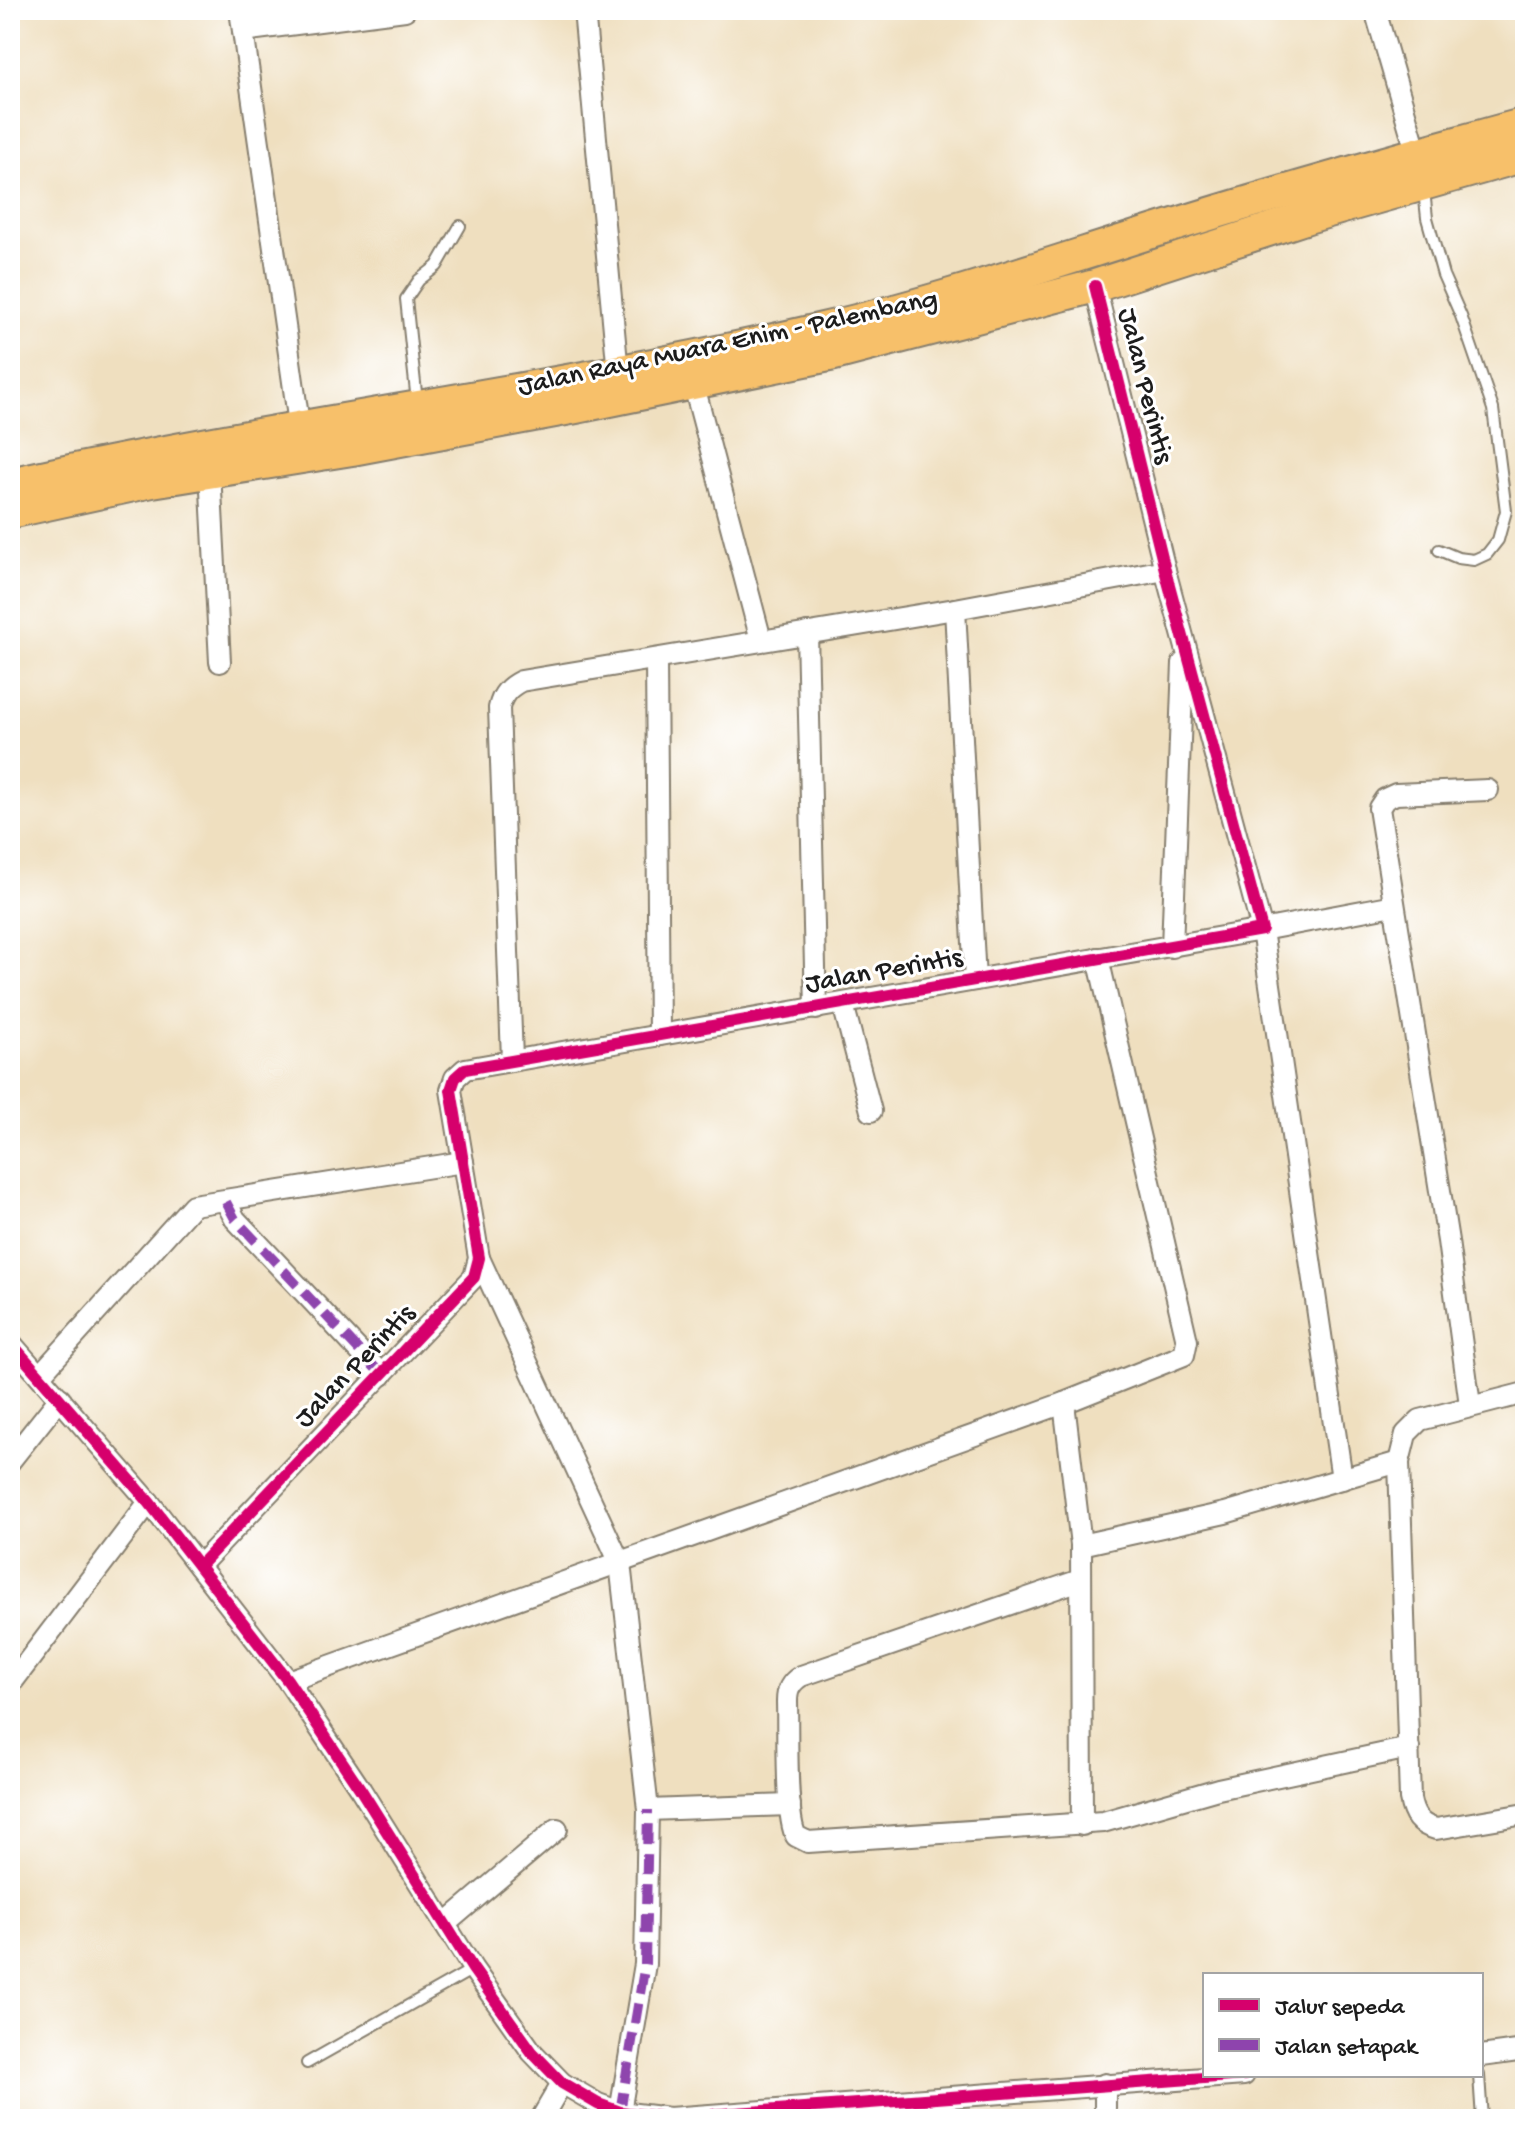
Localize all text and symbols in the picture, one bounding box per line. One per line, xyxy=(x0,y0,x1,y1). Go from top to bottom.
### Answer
street label: Jalan Raya Muara Enim - Palembang xyxy=(515,283,941,405)
street label: Jalan Perintis xyxy=(1109,305,1179,468)
street label: Jalan Perintis xyxy=(803,942,966,1002)
street label: Jalan Perintis xyxy=(289,1298,424,1436)
legend xyxy=(1203,1973,1483,2077)
text: Jalur sepeda xyxy=(1275,1994,1405,2023)
text: Jalan setapak xyxy=(1275,2034,1419,2063)

